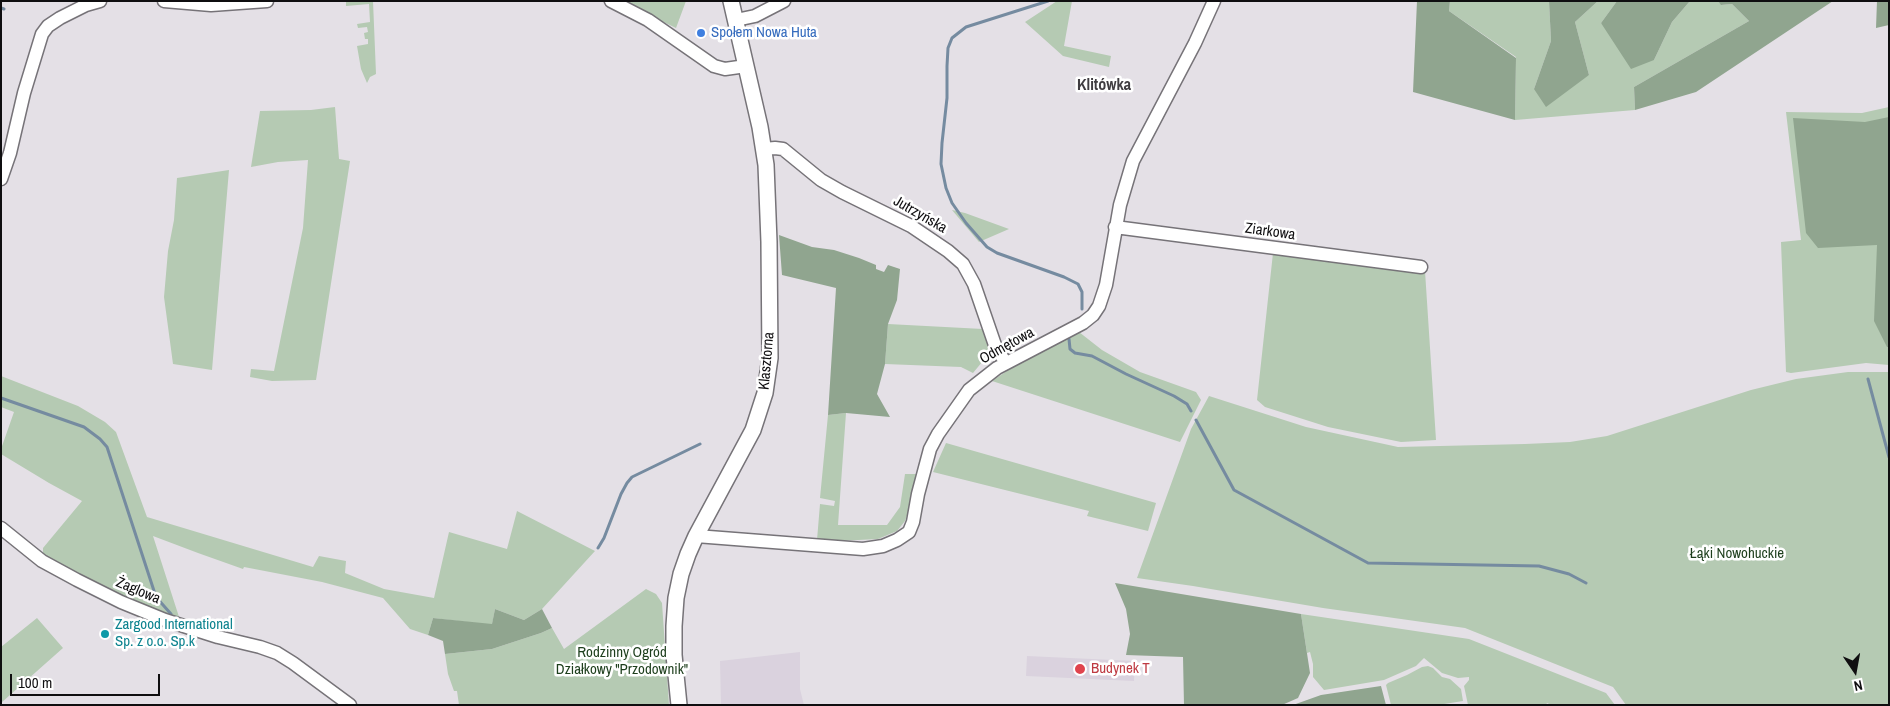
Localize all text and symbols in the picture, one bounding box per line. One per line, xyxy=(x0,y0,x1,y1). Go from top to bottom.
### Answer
place label: Społem Nowa Huta xyxy=(711,24,817,42)
marker: Społem Nowa Huta xyxy=(695,27,707,39)
district label: Klitówka xyxy=(1077,76,1131,96)
street label: Jutrzyńska xyxy=(890,193,950,237)
street label: Ziarkowa xyxy=(1244,220,1296,244)
street label: Odmętowa xyxy=(977,324,1037,368)
street label: Klasztorna xyxy=(756,331,778,391)
park label: Łąki Nowohuckie xyxy=(1690,545,1784,563)
street label: Żaglowa xyxy=(113,574,163,608)
place label: Zargood International Sp. z o.o. Sp.k xyxy=(115,616,233,651)
marker: Zargood International Sp. z o.o. Sp.k xyxy=(99,628,111,640)
park label: Rodzinny Ogród Działkowy "Przodownik" xyxy=(556,644,688,679)
north arrow xyxy=(1830,646,1880,696)
place label: Budynek T xyxy=(1091,660,1150,678)
marker: Budynek T xyxy=(1073,662,1087,676)
scale bar xyxy=(12,664,162,696)
text: 100 m xyxy=(18,672,52,693)
text: N xyxy=(1852,676,1864,695)

